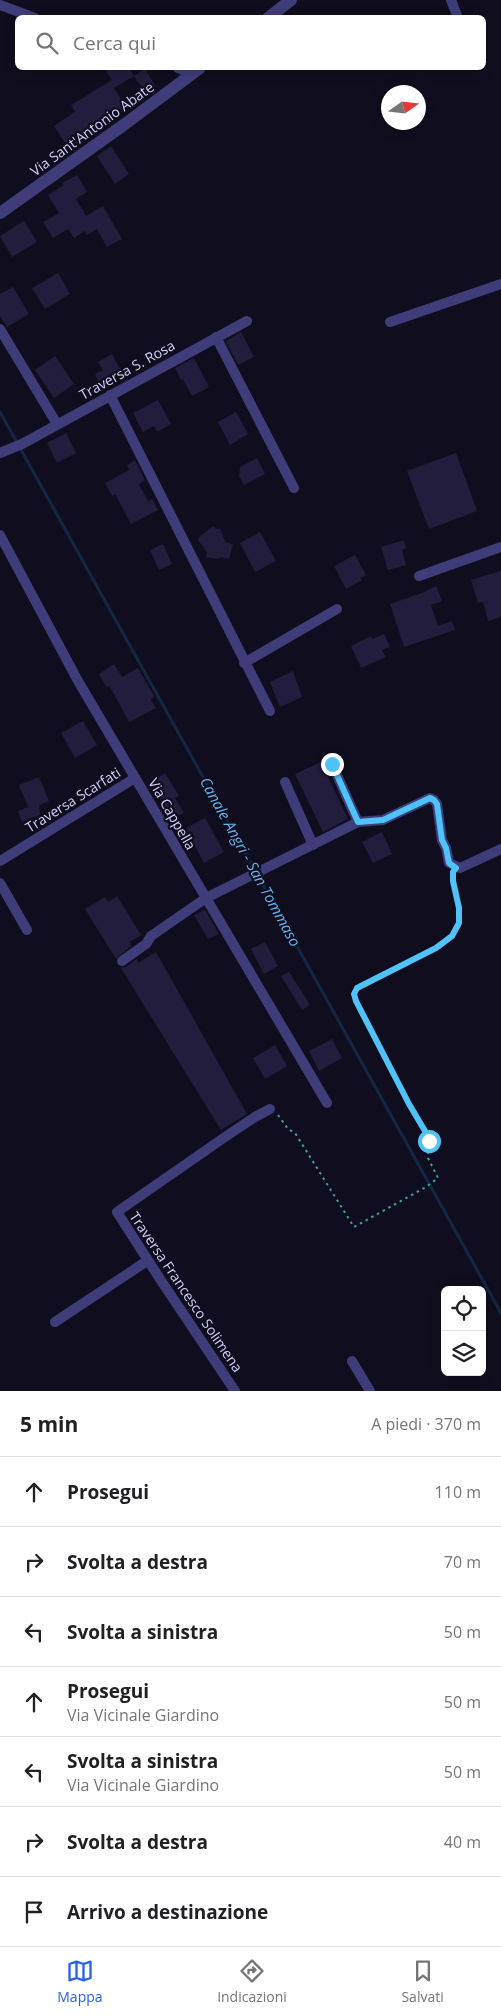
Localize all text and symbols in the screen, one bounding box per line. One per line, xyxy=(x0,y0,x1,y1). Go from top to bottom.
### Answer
search box xyxy=(15,15,486,70)
icon: search xyxy=(33,29,61,57)
text: Cerca qui xyxy=(73,30,156,56)
street label: Via Sant'Antonio Abate xyxy=(26,77,157,180)
north arrow xyxy=(381,85,426,130)
street label: Traversa S. Rosa xyxy=(76,335,178,404)
route end xyxy=(321,753,344,776)
street label: Traversa Scarfati xyxy=(22,763,124,836)
water label: Canale Angri - San Tommaso xyxy=(196,773,306,950)
street label: Via Cappella xyxy=(144,774,201,853)
route start xyxy=(418,1130,441,1153)
street label: Traversa Francesco Solimena xyxy=(126,1208,247,1376)
map controls xyxy=(441,1286,486,1376)
button: locate xyxy=(441,1286,486,1331)
button: layers xyxy=(441,1331,486,1376)
text: 5 min xyxy=(20,1410,78,1438)
text: A piedi · 370 m xyxy=(371,1413,481,1435)
icon: ahead xyxy=(20,1478,48,1506)
text: Prosegui xyxy=(67,1479,149,1505)
text: 110 m xyxy=(435,1481,481,1503)
icon: right xyxy=(20,1548,48,1576)
text: Svolta a destra xyxy=(67,1549,208,1575)
text: 70 m xyxy=(444,1551,481,1573)
icon: left xyxy=(20,1618,48,1646)
text: Svolta a sinistra xyxy=(67,1619,218,1645)
text: 50 m xyxy=(444,1621,481,1643)
text: Prosegui xyxy=(67,1678,149,1704)
icon: ahead xyxy=(20,1688,48,1716)
text: 50 m xyxy=(444,1691,481,1713)
text: Via Vicinale Giardino xyxy=(67,1704,219,1726)
text: Svolta a sinistra xyxy=(67,1748,218,1774)
icon: left xyxy=(20,1758,48,1786)
text: 50 m xyxy=(444,1761,481,1783)
text: Via Vicinale Giardino xyxy=(67,1774,219,1796)
icon: right xyxy=(20,1828,48,1856)
text: Svolta a destra xyxy=(67,1829,208,1855)
text: 40 m xyxy=(444,1831,481,1853)
icon: arrive xyxy=(20,1898,48,1926)
text: Arrivo a destinazione xyxy=(67,1899,268,1925)
tab: Mappa xyxy=(57,1957,103,2006)
tab: Indicazioni xyxy=(217,1957,287,2006)
tab: Salvati xyxy=(401,1957,444,2006)

